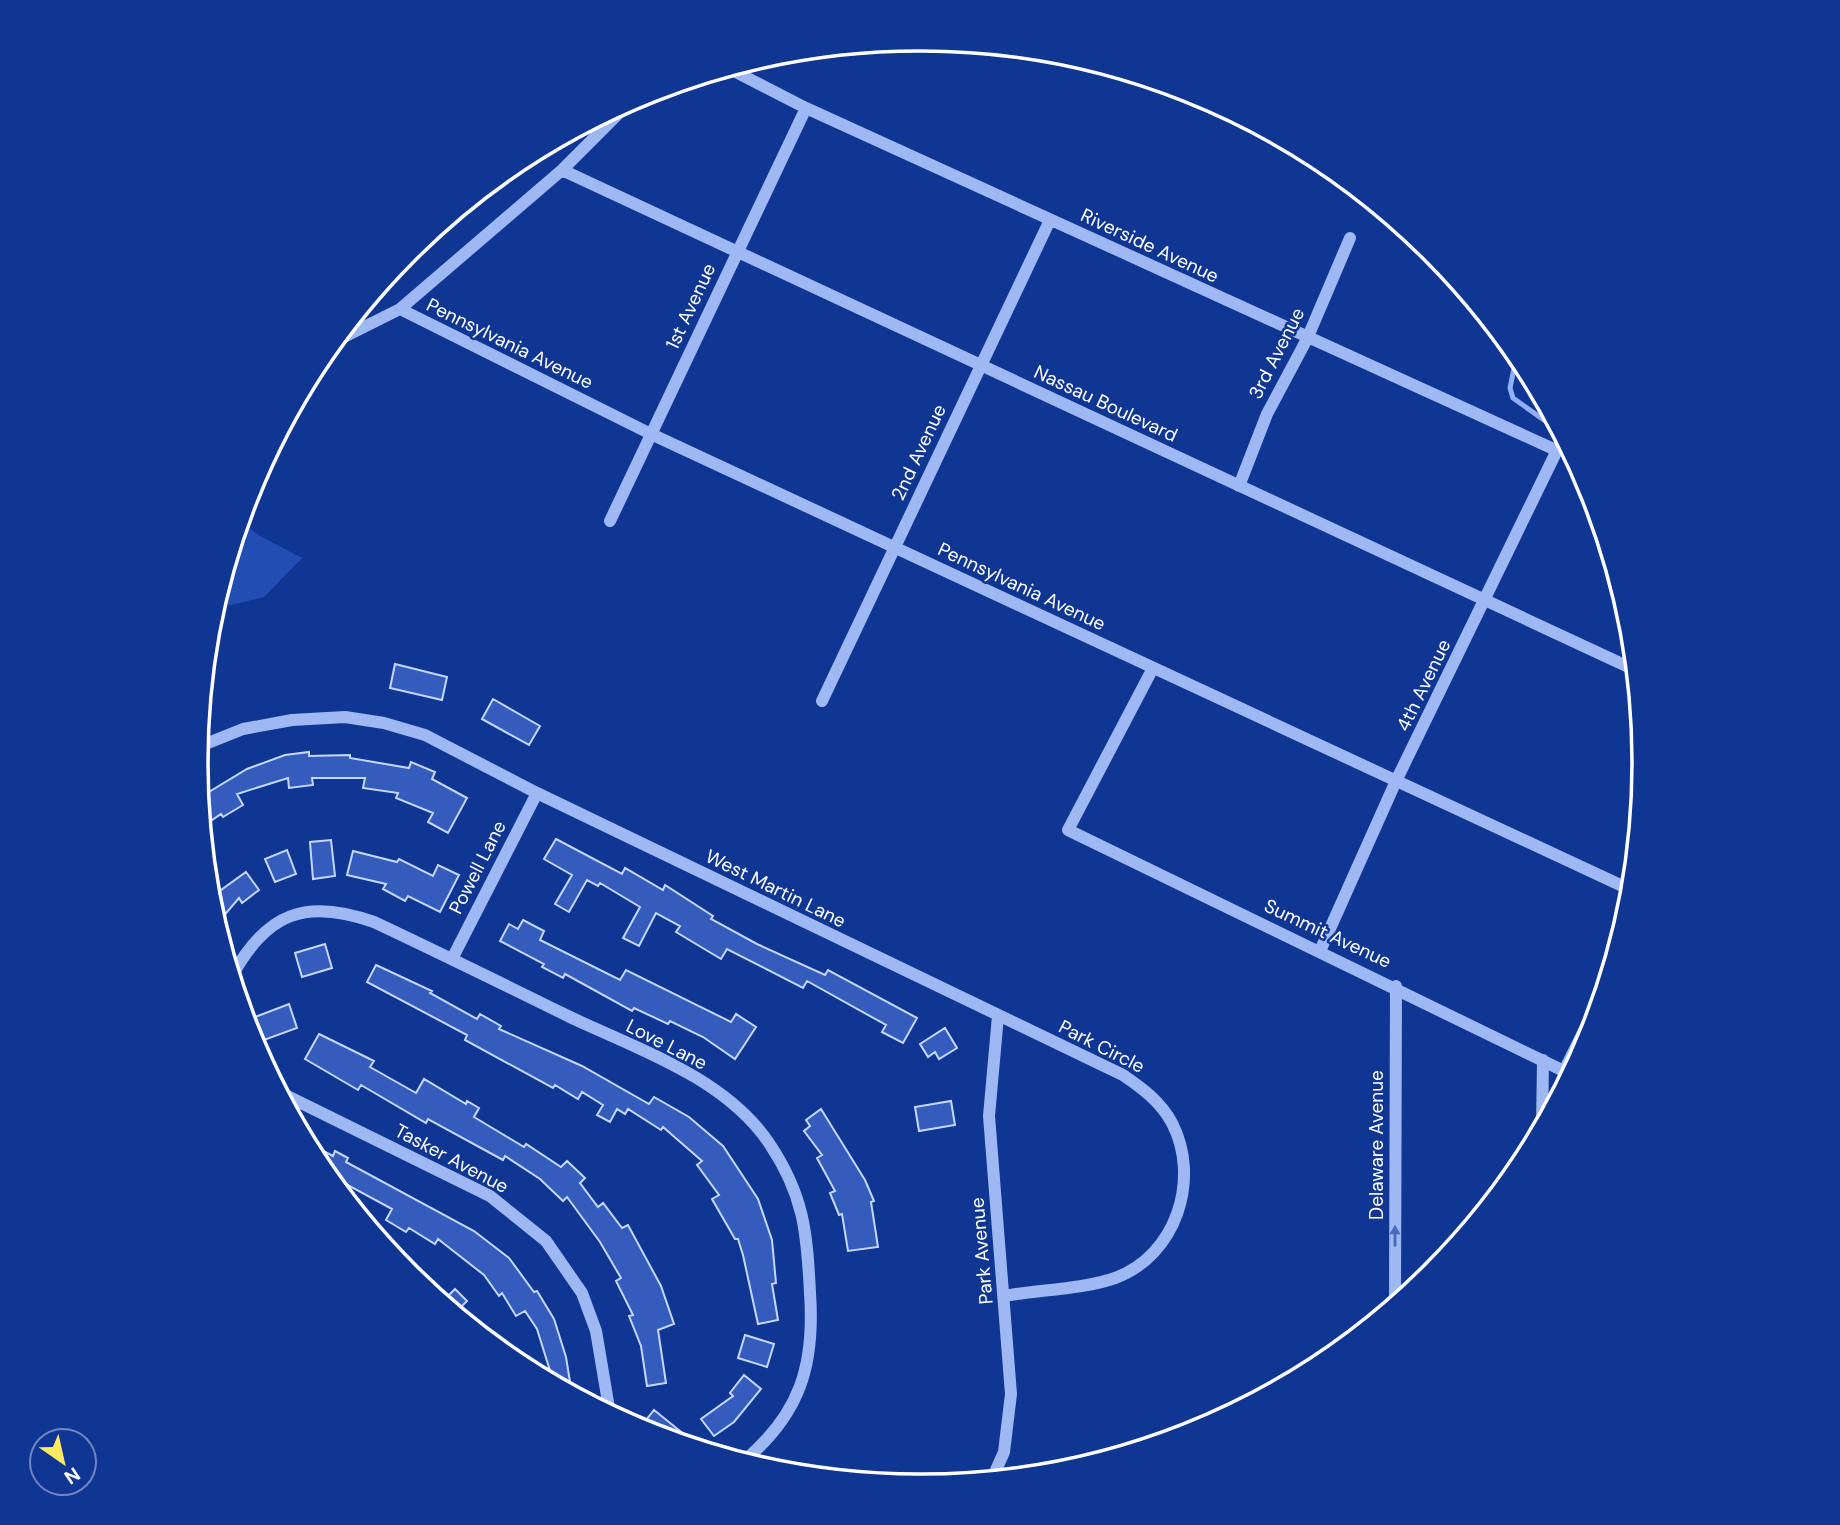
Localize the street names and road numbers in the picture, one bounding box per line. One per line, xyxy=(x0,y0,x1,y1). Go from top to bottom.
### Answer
street label: Riverside Avenue xyxy=(1077,203,1223,288)
street label: 1st Avenue xyxy=(660,259,721,353)
street label: Pennsylvania Avenue xyxy=(422,292,597,395)
street label: 3rd Avenue xyxy=(1243,303,1310,403)
street label: Nassau Boulevard xyxy=(1030,359,1182,448)
street label: 2nd Avenue xyxy=(885,400,952,504)
street label: Pennsylvania Avenue xyxy=(934,537,1110,636)
street label: 4th Avenue xyxy=(1390,635,1457,735)
street label: Powell Lane xyxy=(443,816,512,918)
street label: West Martin Lane xyxy=(701,844,850,933)
street label: Summit Avenue xyxy=(1260,893,1395,974)
street label: Love Lane xyxy=(622,1013,712,1076)
street label: Park Circle xyxy=(1055,1014,1149,1079)
street label: Delaware Avenue xyxy=(1364,1070,1389,1220)
street label: Tasker Avenue xyxy=(391,1118,513,1199)
street label: Park Avenue xyxy=(964,1196,999,1305)

